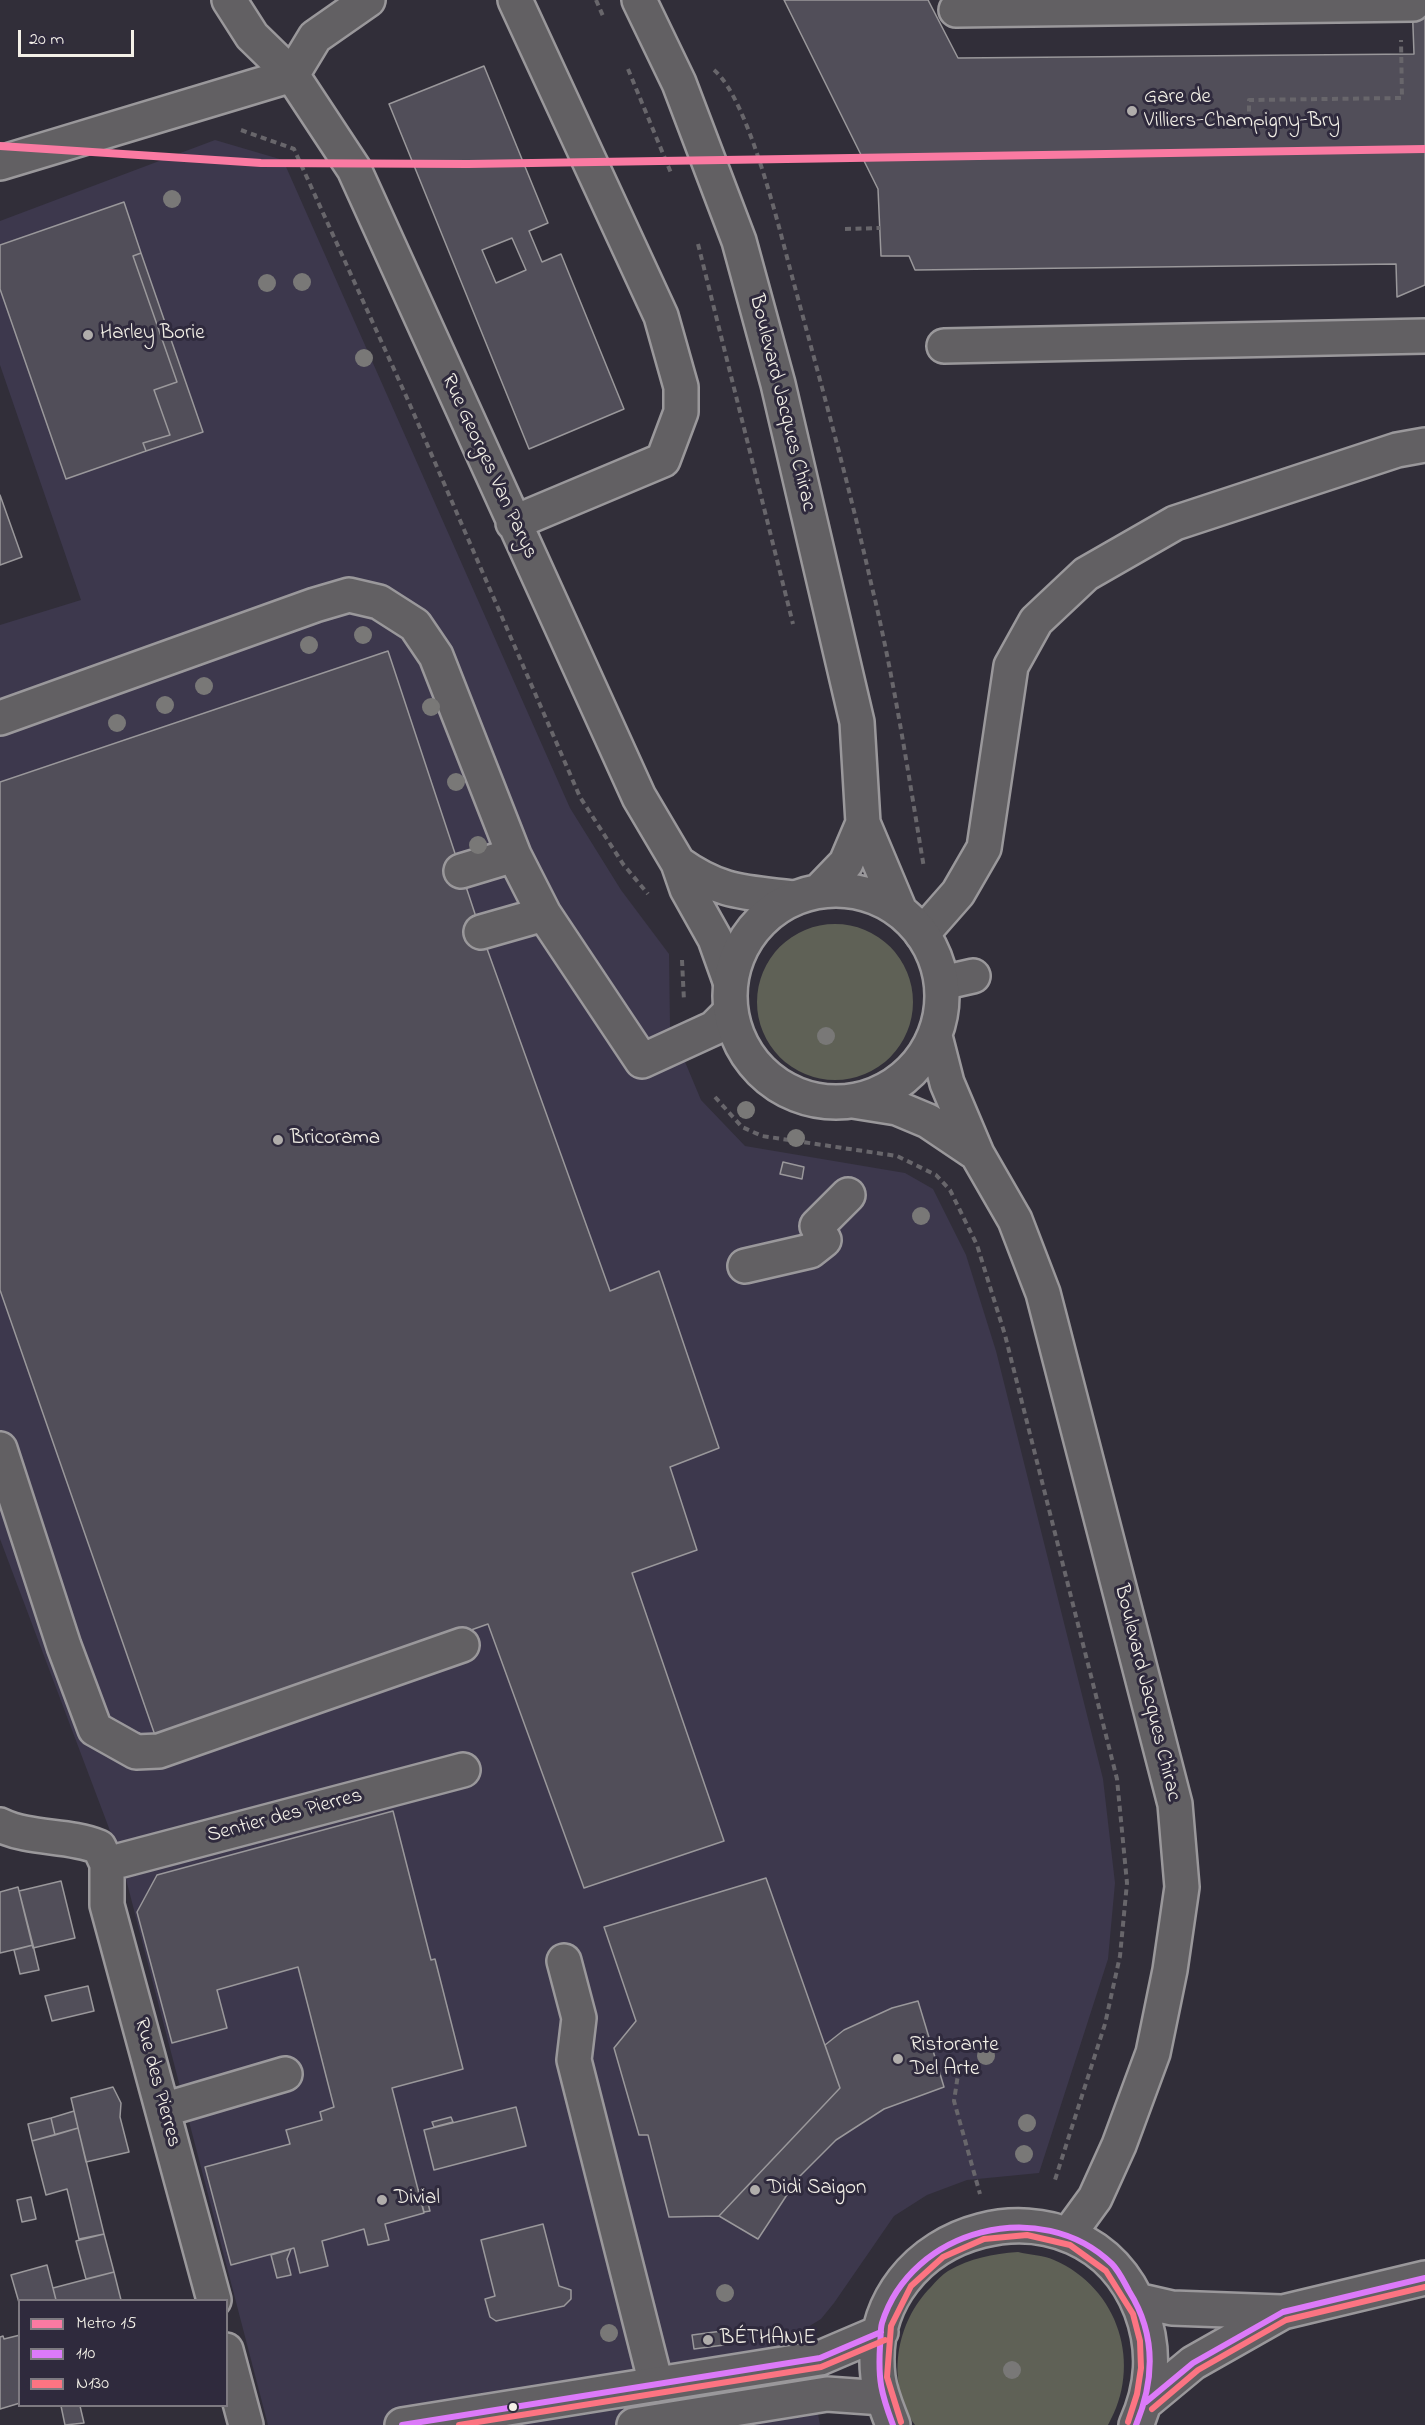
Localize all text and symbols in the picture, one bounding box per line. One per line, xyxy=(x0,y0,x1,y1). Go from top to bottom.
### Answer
scale bar xyxy=(21,18,136,56)
text: 20 m xyxy=(29,27,64,53)
place label: Gare de Villiers-Champigny-Bry xyxy=(1144,86,1340,136)
marker: Gare de Villiers-Champigny-Bry xyxy=(1125,104,1139,118)
street label: Boulevard Jacques Chirac xyxy=(742,292,820,514)
place label: Harley Borie xyxy=(100,322,205,348)
marker: Harley Borie xyxy=(81,328,95,342)
street label: Rue Georges Van Parys xyxy=(434,371,542,563)
place label: Bricorama xyxy=(290,1127,380,1153)
marker: Bricorama xyxy=(271,1133,285,1147)
street label: Boulevard Jacques Chirac xyxy=(1107,1582,1185,1804)
street label: Sentier des Pierres xyxy=(205,1784,365,1850)
street label: Rue des Pierres xyxy=(127,2016,185,2150)
place label: Ristorante Del Arte xyxy=(910,2034,999,2084)
marker: Ristorante Del Arte xyxy=(891,2052,905,2066)
place label: Didi Saigon xyxy=(767,2177,866,2203)
marker: Didi Saigon xyxy=(748,2183,762,2197)
place label: Divial xyxy=(394,2187,440,2213)
marker: Divial xyxy=(375,2193,389,2207)
legend xyxy=(18,2299,228,2407)
text: Metro 15 xyxy=(76,2311,137,2337)
place label: BÉTHANIE xyxy=(720,2327,816,2353)
marker: BÉTHANIE xyxy=(701,2333,715,2347)
text: 110 xyxy=(76,2341,95,2367)
text: N130 xyxy=(76,2371,109,2397)
unlabelled marker xyxy=(507,2401,519,2413)

